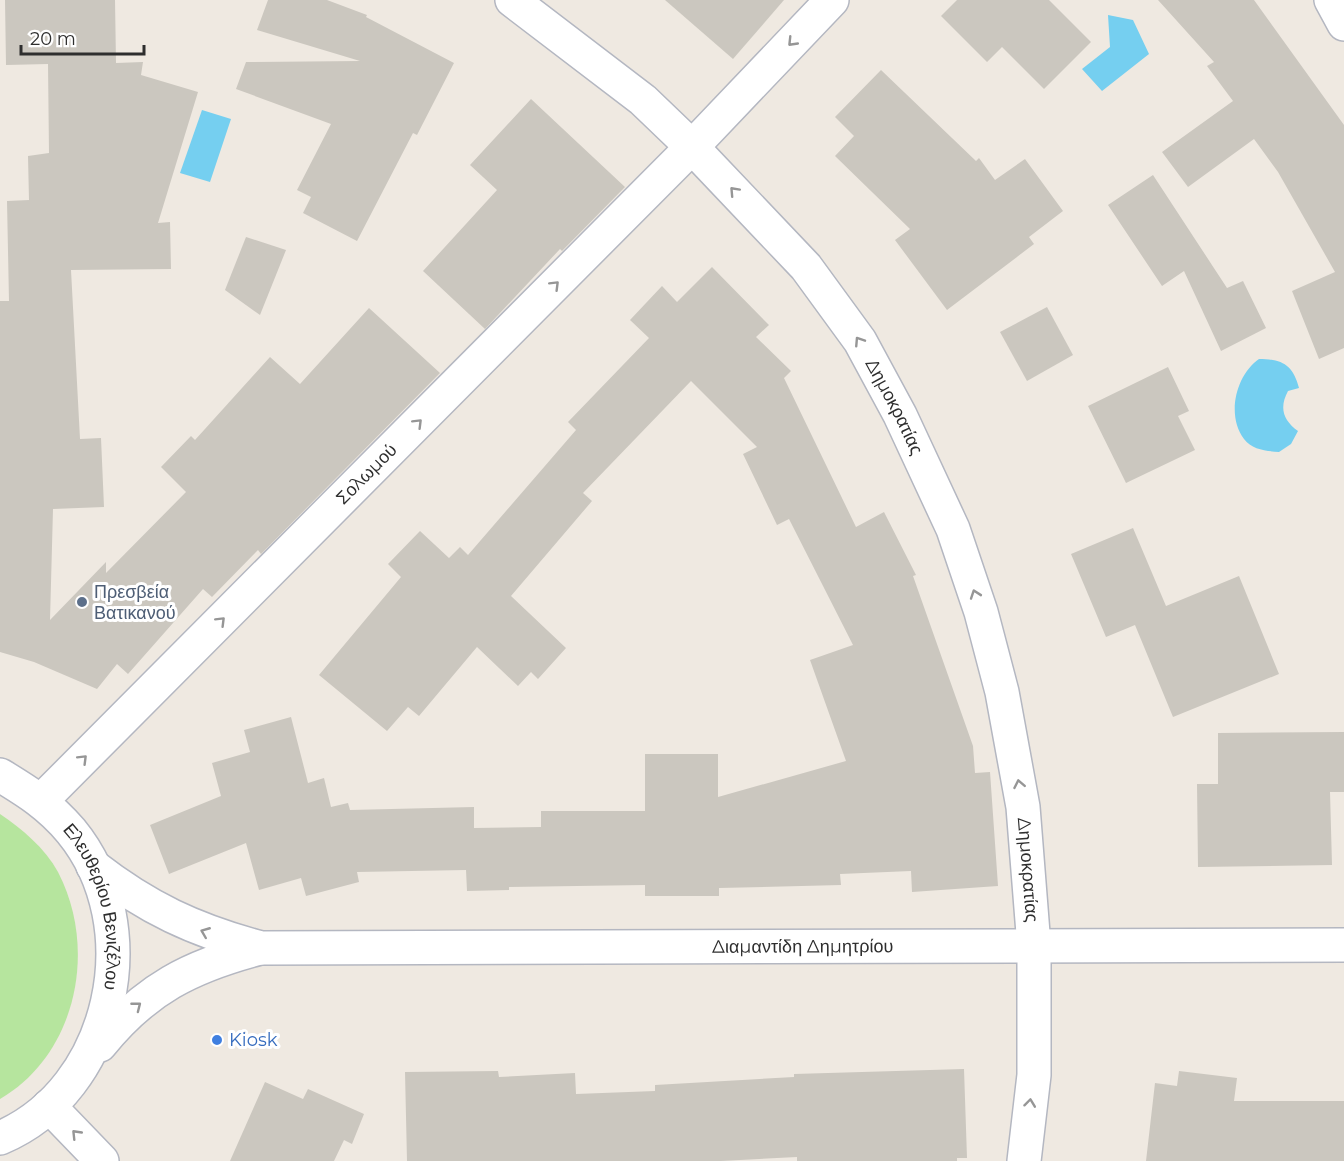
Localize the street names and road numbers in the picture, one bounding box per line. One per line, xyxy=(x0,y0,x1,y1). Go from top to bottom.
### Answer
street label: Δημοκρατίας xyxy=(861,355,928,459)
street label: Σολωμού xyxy=(332,439,401,509)
street label: Δημοκρατίας xyxy=(1013,817,1043,923)
street label: Ελευθερίου Βενιζέλου xyxy=(58,819,124,992)
street label: Διαμαντίδη Δημητρίου xyxy=(712,935,893,958)

